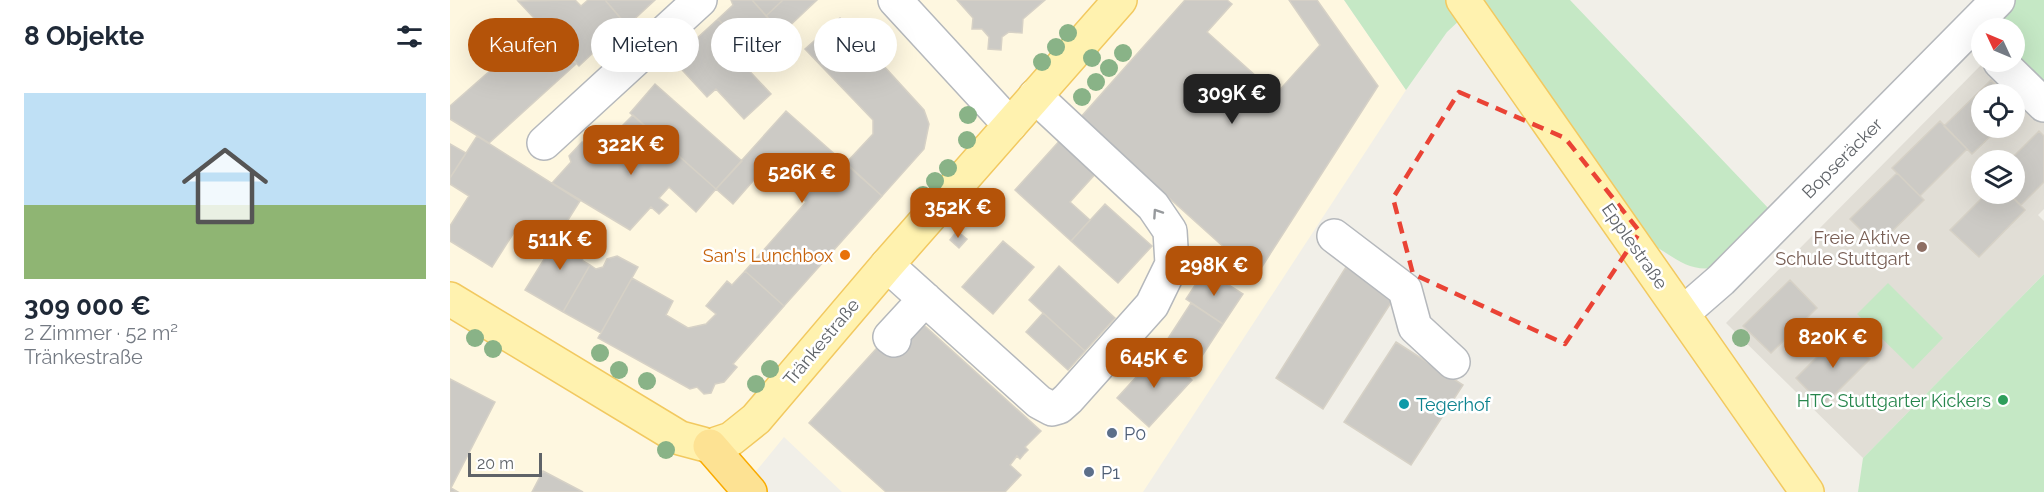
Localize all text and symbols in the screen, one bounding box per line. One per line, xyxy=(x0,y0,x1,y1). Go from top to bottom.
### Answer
chip: Kaufen xyxy=(468,18,579,72)
chip: Mieten xyxy=(591,18,699,72)
chip: Filter xyxy=(711,18,802,72)
chip: Neu xyxy=(814,18,897,72)
north arrow xyxy=(1971,18,2025,72)
map controls xyxy=(1971,18,2025,204)
icon: filters xyxy=(393,20,426,53)
text: 8 Objekte xyxy=(24,21,144,51)
pin: 309K € xyxy=(1183,74,1281,125)
text: 309K € xyxy=(1197,81,1267,105)
button: locate xyxy=(1971,84,2025,138)
street label: Bopseräcker xyxy=(1797,113,1887,203)
pin: 322K € xyxy=(582,125,680,176)
icon: home xyxy=(171,132,279,240)
text: 322K € xyxy=(597,132,665,156)
button: layers xyxy=(1971,150,2025,204)
pin: 526K € xyxy=(753,153,851,204)
text: 526K € xyxy=(768,160,836,184)
pin: 352K € xyxy=(909,188,1007,239)
text: 352K € xyxy=(924,195,992,219)
street label: Epplestraße xyxy=(1598,199,1672,293)
one-way arrow xyxy=(1153,208,1164,219)
pin: 511K € xyxy=(511,220,609,271)
text: 511K € xyxy=(528,227,592,251)
place label: Freie Aktive Schule Stuttgart xyxy=(1775,227,1910,269)
marker: Freie Aktive Schule Stuttgart xyxy=(1915,240,1929,254)
place label: San's Lunchbox xyxy=(703,245,833,266)
pin: 298K € xyxy=(1165,246,1263,297)
marker: San's Lunchbox xyxy=(838,248,852,262)
text: 298K € xyxy=(1179,253,1249,277)
text: 309 000 € xyxy=(24,291,151,321)
street label: Tränkestraße xyxy=(779,294,864,390)
pin: 820K € xyxy=(1784,318,1882,369)
text: 2 Zimmer · 52 m² xyxy=(24,321,178,345)
text: 820K € xyxy=(1798,325,1868,349)
pin: 645K € xyxy=(1105,338,1203,389)
text: Tränkestraße xyxy=(24,345,143,369)
text: 645K € xyxy=(1120,345,1188,369)
place label: HTC Stuttgarter Kickers xyxy=(1797,390,1991,411)
marker: HTC Stuttgarter Kickers xyxy=(1996,393,2010,407)
place label: Tegerhof xyxy=(1416,394,1492,415)
marker: Tegerhof xyxy=(1397,397,1411,411)
place label: P0 xyxy=(1124,423,1146,444)
marker: P0 xyxy=(1105,426,1119,440)
scale bar xyxy=(468,450,542,478)
text: 20 m xyxy=(477,454,514,473)
place label: P1 xyxy=(1101,462,1120,483)
marker: P1 xyxy=(1082,465,1096,479)

